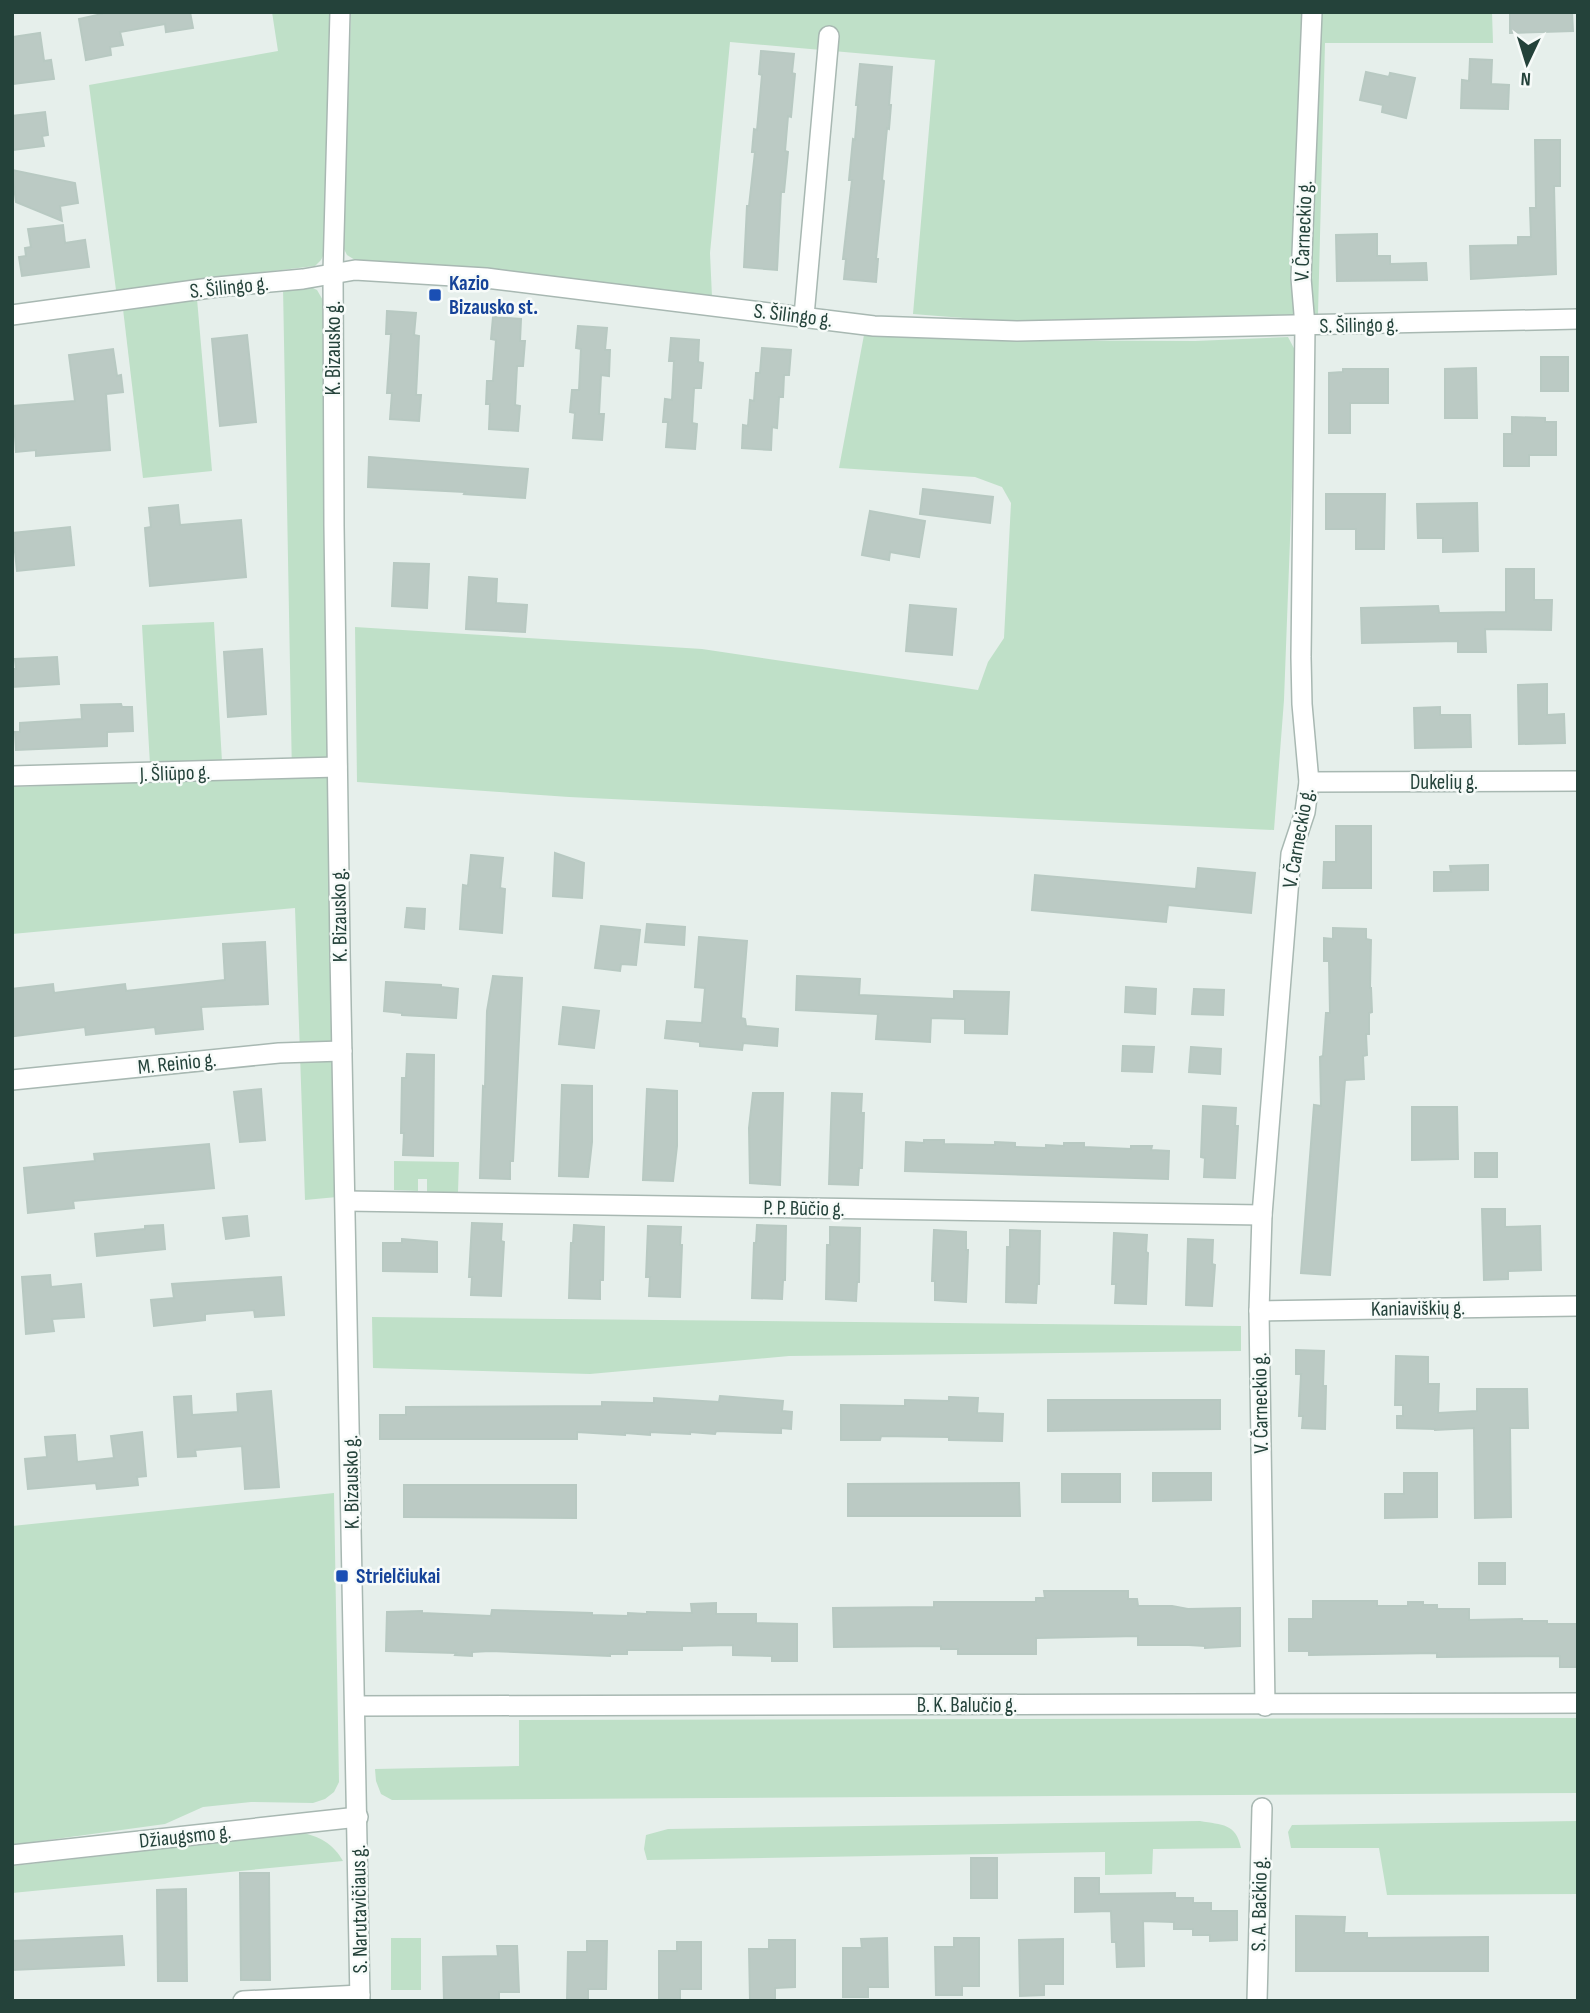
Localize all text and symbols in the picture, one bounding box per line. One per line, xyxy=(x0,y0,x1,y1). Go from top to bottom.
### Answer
north arrow xyxy=(1492,28,1562,98)
text: N xyxy=(1520,67,1532,90)
street label: V. Čarneckio g. xyxy=(1289,180,1318,282)
street label: S. Šilingo g. xyxy=(188,271,270,304)
place label: Kazio Bizausko st. xyxy=(449,271,538,320)
marker: Kazio Bizausko st. xyxy=(427,287,443,303)
street label: S. Šilingo g. xyxy=(752,298,834,333)
street label: K. Bizausko g. xyxy=(321,301,346,395)
street label: S. Šilingo g. xyxy=(1319,312,1399,339)
street label: J. Šliūpo g. xyxy=(138,760,211,787)
street label: Dukelių g. xyxy=(1410,770,1478,795)
street label: V. Čarneckio g. xyxy=(1277,786,1320,890)
street label: K. Bizausko g. xyxy=(326,868,353,962)
street label: M. Reinio g. xyxy=(137,1047,218,1080)
street label: P. P. Būčio g. xyxy=(763,1195,845,1222)
street label: Kaniaviškių g. xyxy=(1371,1295,1465,1322)
street label: V. Čarneckio g. xyxy=(1247,1352,1274,1454)
street label: K. Bizausko g. xyxy=(338,1435,365,1529)
place label: Strielčiukai xyxy=(356,1564,440,1589)
marker: Strielčiukai xyxy=(334,1568,350,1584)
street label: B. K. Balučio g. xyxy=(917,1693,1017,1718)
street label: Džiaugsmo g. xyxy=(138,1819,232,1854)
street label: S. Narutavičiaus g. xyxy=(346,1845,373,1973)
street label: S. A. Bačkio g. xyxy=(1246,1856,1273,1952)

